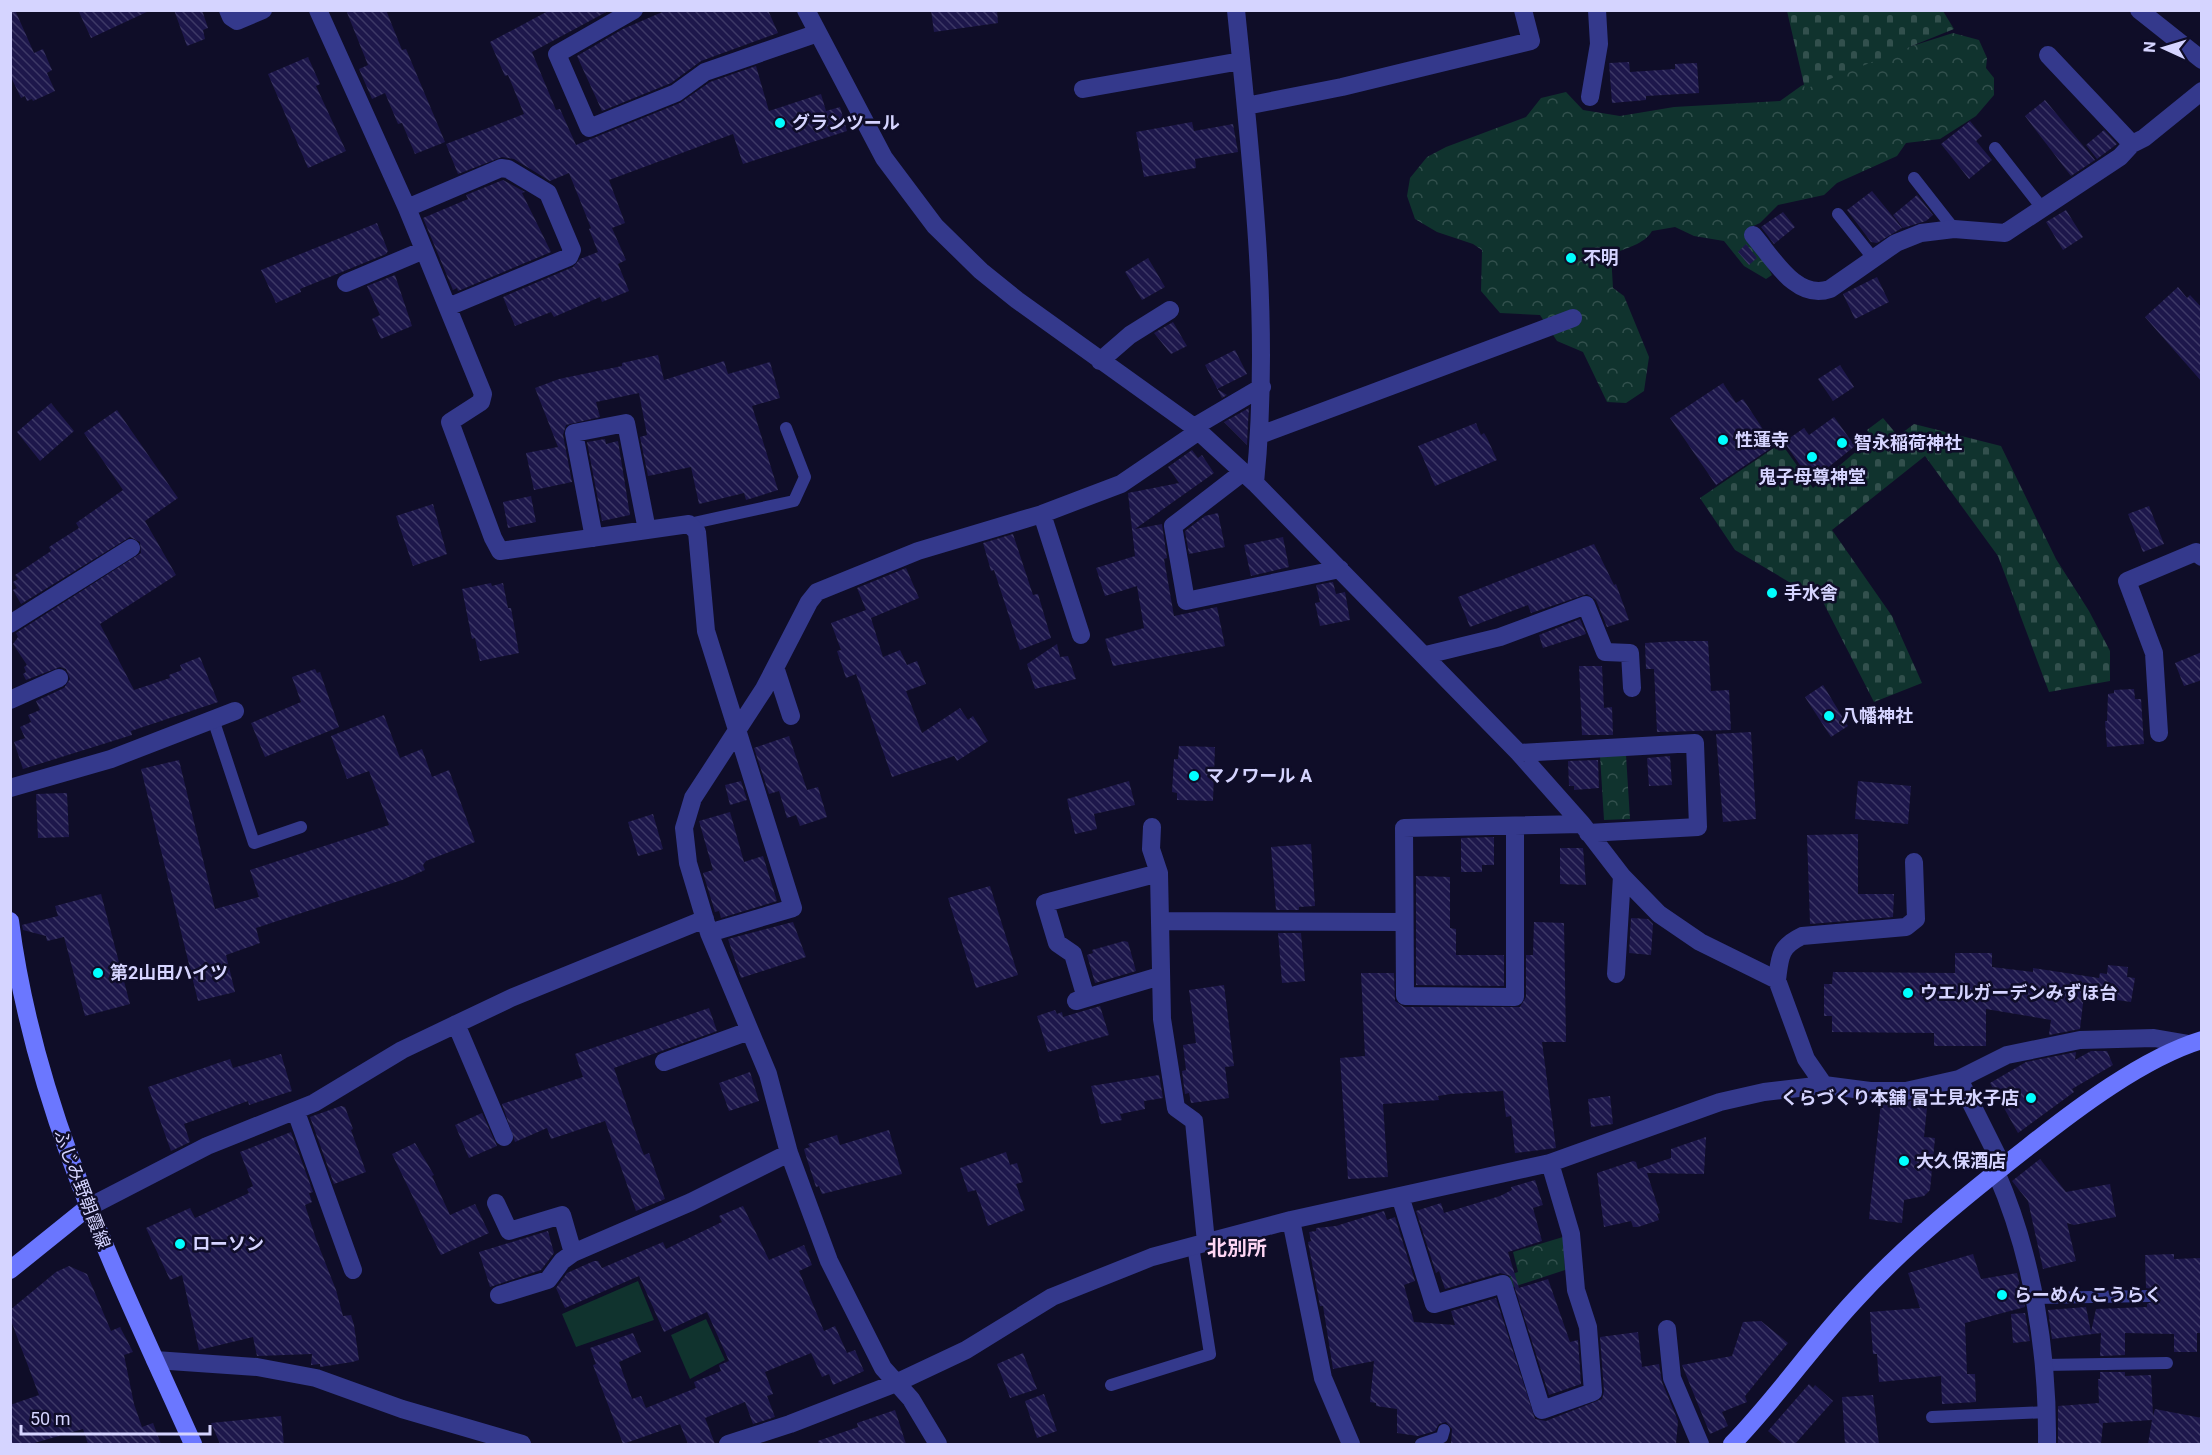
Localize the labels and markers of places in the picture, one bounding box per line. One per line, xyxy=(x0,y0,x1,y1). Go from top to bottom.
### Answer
place label: グランツール xyxy=(792,112,900,133)
marker: グランツール xyxy=(773,116,787,130)
place label: 不明 xyxy=(1583,247,1619,268)
marker: 不明 xyxy=(1564,251,1578,265)
place label: 性蓮寺 xyxy=(1735,429,1789,450)
place label: 智永稲荷神社 xyxy=(1854,432,1962,453)
marker: 性蓮寺 xyxy=(1716,433,1730,447)
marker: 智永稲荷神社 xyxy=(1835,436,1849,450)
marker: 鬼子母尊神堂 xyxy=(1805,450,1819,464)
place label: 鬼子母尊神堂 xyxy=(1758,466,1866,487)
place label: 手水舎 xyxy=(1784,582,1838,603)
marker: 手水舎 xyxy=(1765,586,1779,600)
place label: 八幡神社 xyxy=(1841,705,1913,726)
marker: 八幡神社 xyxy=(1822,709,1836,723)
place label: マノワール A xyxy=(1206,765,1313,786)
marker: マノワール A xyxy=(1187,769,1201,783)
place label: 第2山田ハイツ xyxy=(110,962,228,983)
marker: 第2山田ハイツ xyxy=(91,966,105,980)
place label: ウエルガーデンみずほ台 xyxy=(1920,982,2117,1003)
marker: ウエルガーデンみずほ台 xyxy=(1901,986,1915,1000)
place label: くらづくり本舗 富士見水子店 xyxy=(1781,1087,2019,1108)
marker: くらづくり本舗 富士見水子店 xyxy=(2024,1091,2038,1105)
place label: 大久保酒店 xyxy=(1916,1150,2006,1171)
marker: 大久保酒店 xyxy=(1897,1154,1911,1168)
place label: ローソン xyxy=(192,1233,264,1254)
marker: ローソン xyxy=(173,1237,187,1251)
place label: らーめん こうらく xyxy=(2014,1284,2162,1305)
marker: らーめん こうらく xyxy=(1995,1288,2009,1302)

